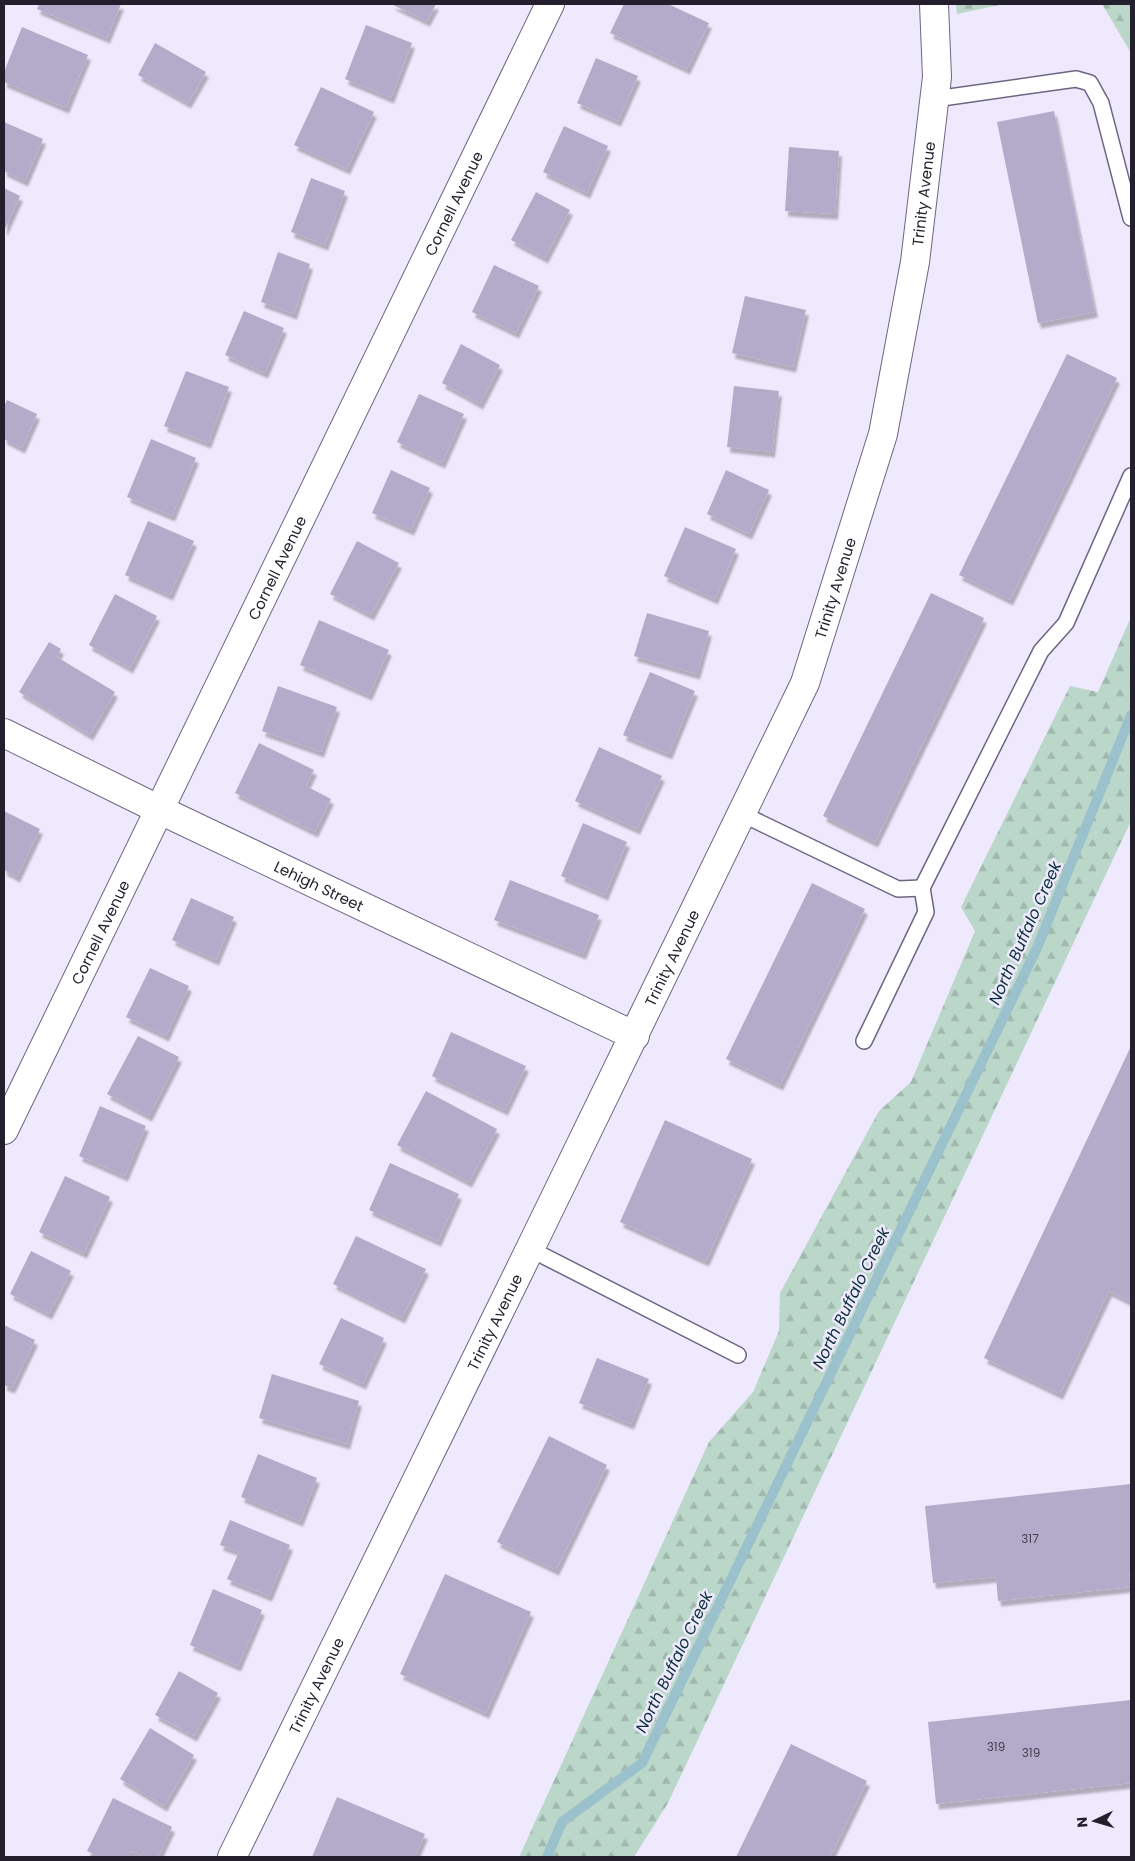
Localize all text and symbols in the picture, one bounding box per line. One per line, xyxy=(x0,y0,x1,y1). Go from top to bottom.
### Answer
street label: Trinity Avenue xyxy=(906,140,940,247)
street label: Cornell Avenue xyxy=(419,148,488,259)
street label: Cornell Avenue xyxy=(242,512,311,623)
street label: Trinity Avenue xyxy=(809,535,861,641)
street label: Lehigh Street xyxy=(271,855,367,916)
water label: North Buffalo Creek xyxy=(983,857,1067,1008)
street label: Cornell Avenue xyxy=(66,876,134,988)
street label: Trinity Avenue xyxy=(639,906,704,1010)
water label: North Buffalo Creek xyxy=(807,1223,896,1373)
street label: Trinity Avenue xyxy=(462,1270,527,1374)
house number: 317 xyxy=(1021,1530,1039,1547)
water label: North Buffalo Creek xyxy=(630,1587,719,1737)
street label: Trinity Avenue xyxy=(284,1634,349,1737)
house number: 319 xyxy=(987,1738,1005,1755)
house number: 319 xyxy=(1022,1744,1040,1761)
north arrow xyxy=(1070,1796,1120,1846)
text: N xyxy=(1072,1816,1092,1828)

